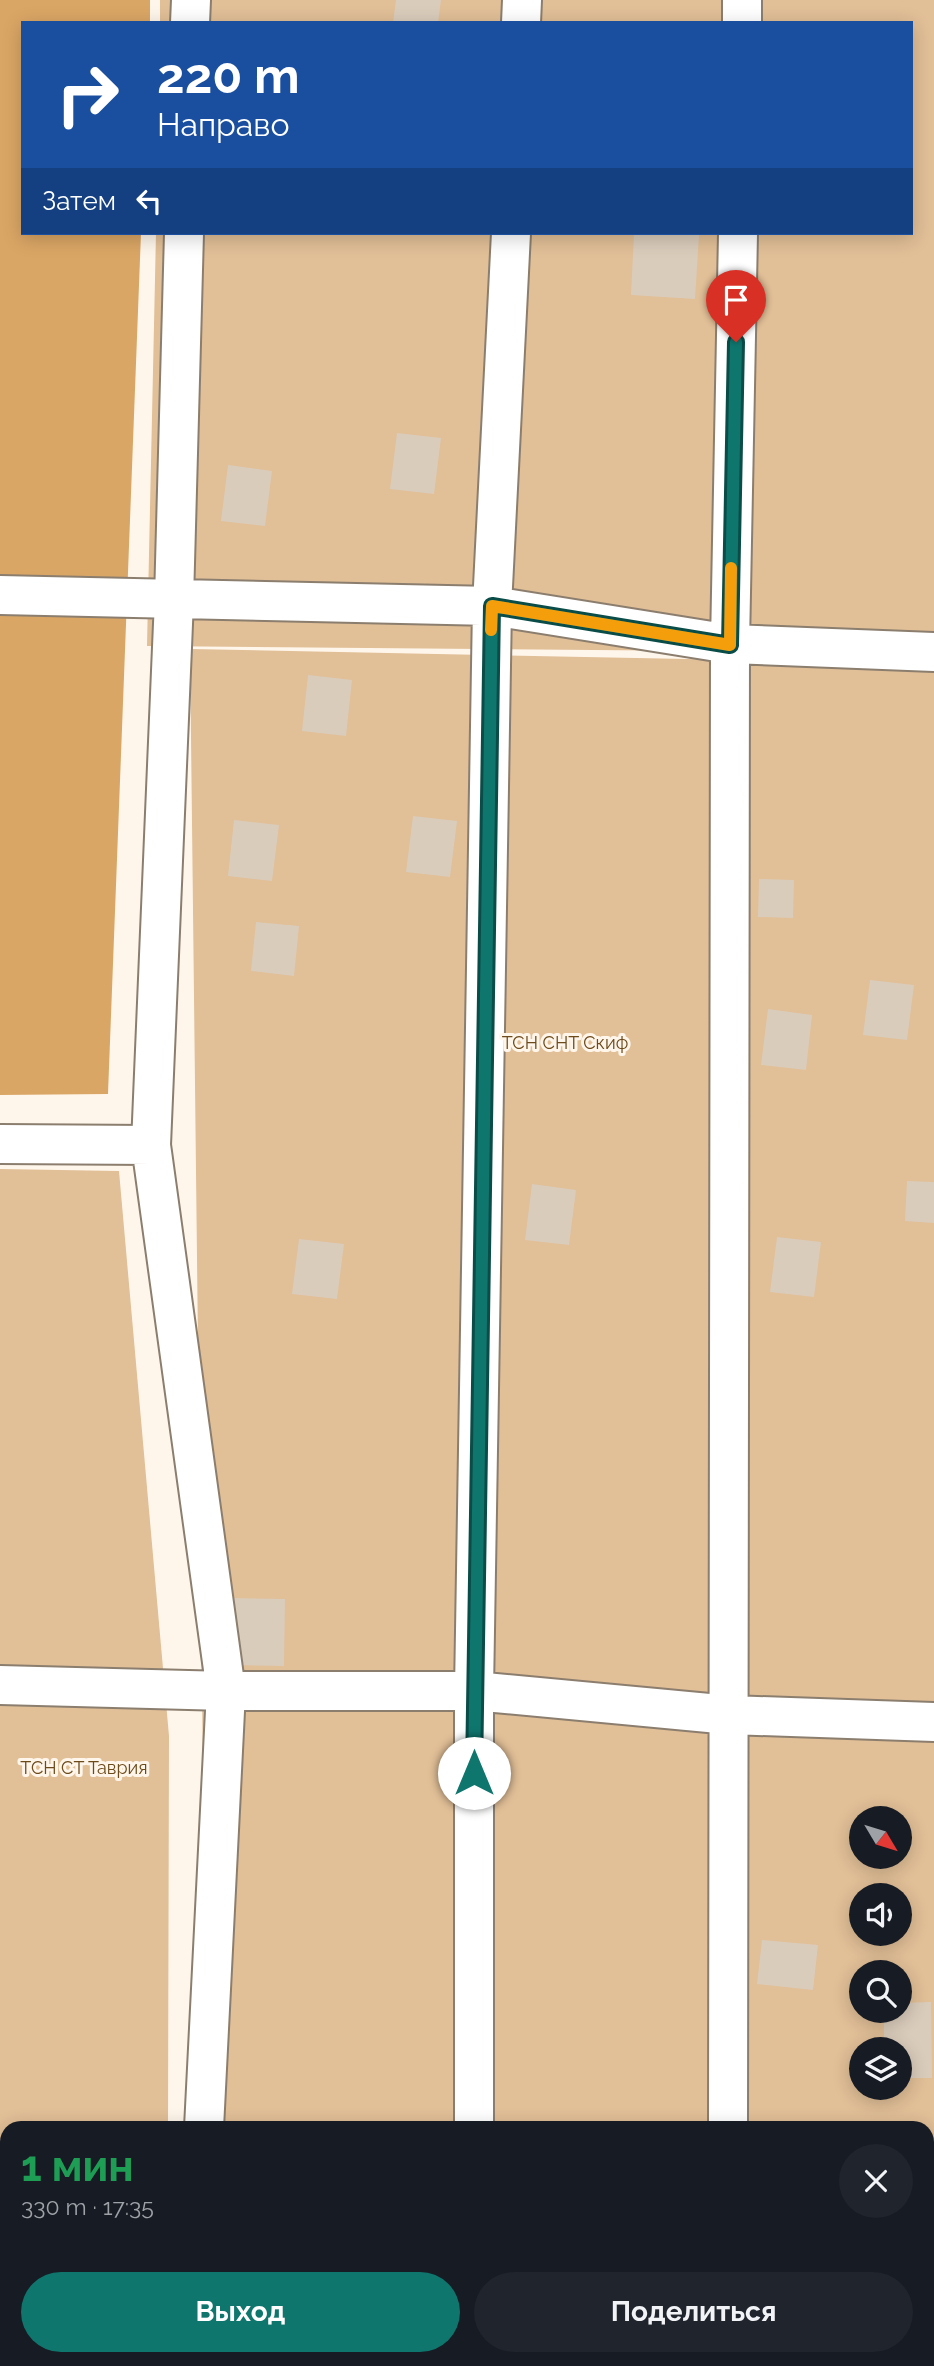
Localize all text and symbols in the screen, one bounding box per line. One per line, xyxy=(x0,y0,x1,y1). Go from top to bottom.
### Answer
text: 220 m xyxy=(157,47,300,104)
icon: right xyxy=(42,49,133,140)
text: Направо xyxy=(157,106,289,143)
icon: left xyxy=(130,182,168,220)
text: Затем xyxy=(42,186,116,216)
pin xyxy=(706,270,766,342)
icon: arrive xyxy=(717,281,755,319)
park label: ТСН СНТ Скиф xyxy=(502,1032,628,1053)
position arrow xyxy=(437,1736,511,1810)
park label: ТСН СТ Таврия xyxy=(20,1757,148,1778)
north arrow xyxy=(849,1806,912,1869)
map controls xyxy=(849,1806,912,2100)
button: sound xyxy=(849,1883,912,1946)
button: search xyxy=(849,1960,912,2023)
button: layers xyxy=(849,2037,912,2100)
text: 1 мин xyxy=(21,2142,134,2191)
button: close xyxy=(839,2144,913,2218)
text: 330 m · 17:35 xyxy=(21,2193,154,2220)
button: Выход xyxy=(21,2272,460,2352)
button: Поделиться xyxy=(474,2272,913,2352)

